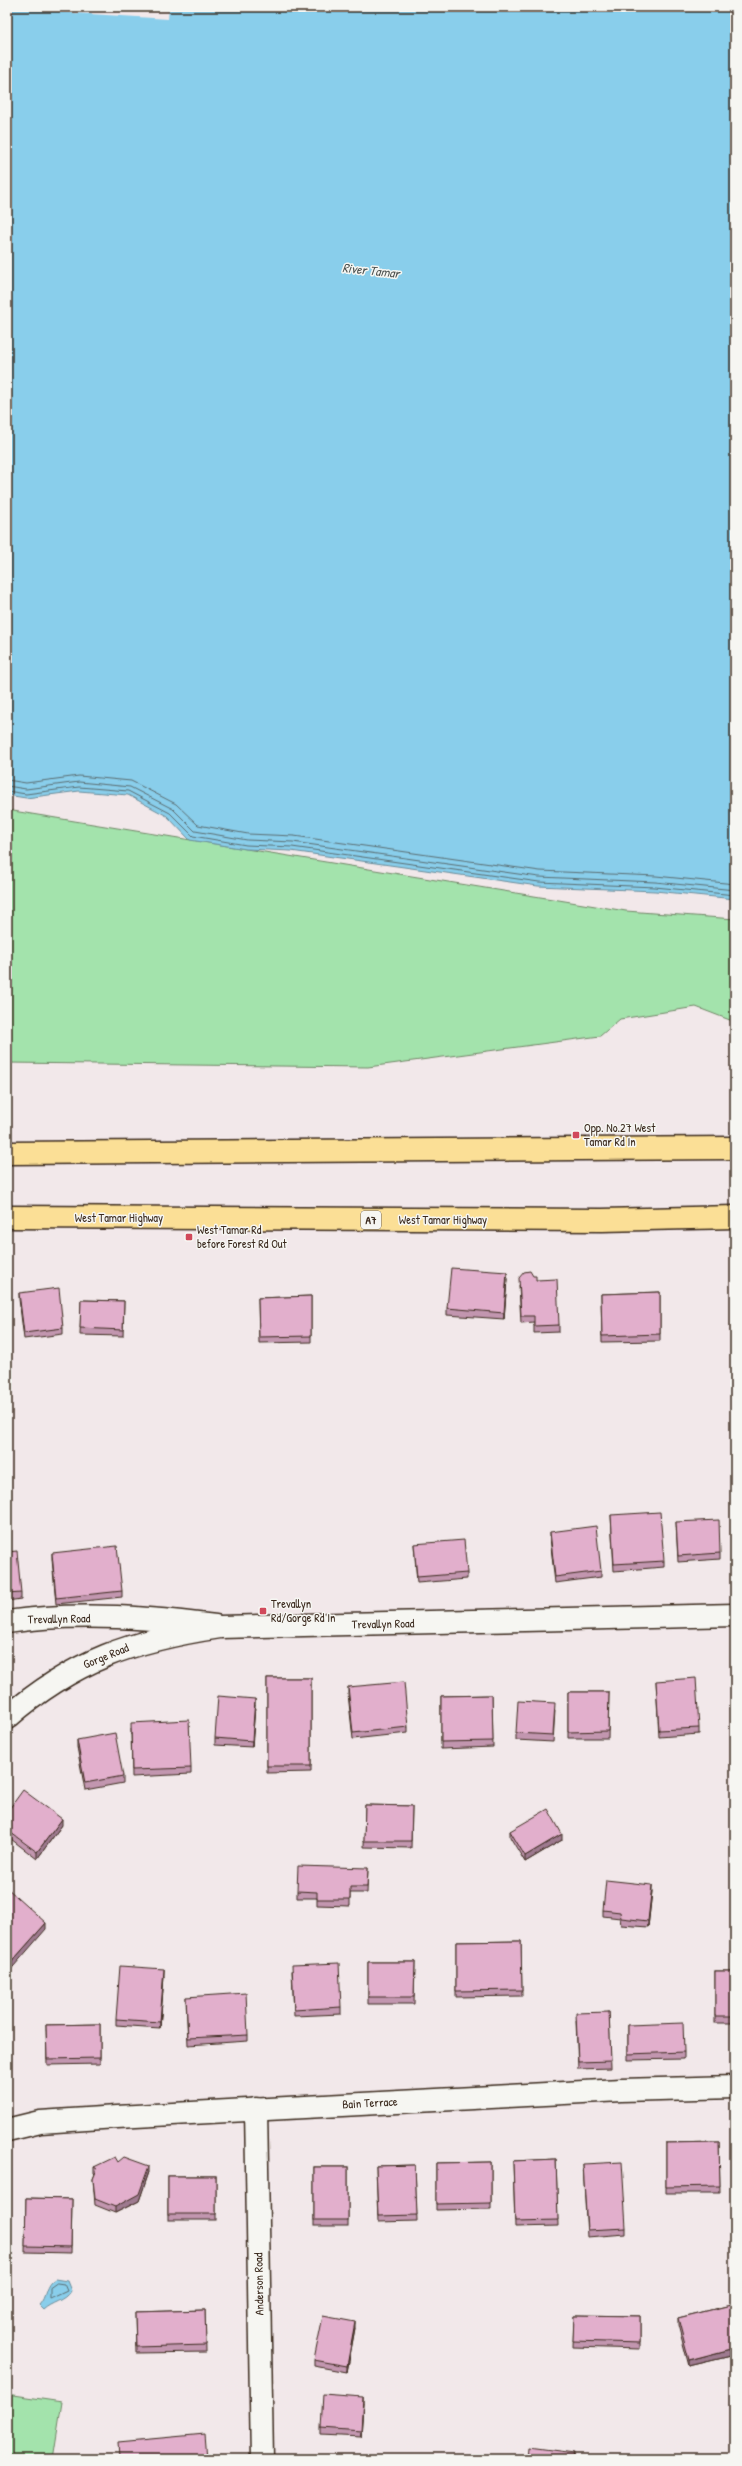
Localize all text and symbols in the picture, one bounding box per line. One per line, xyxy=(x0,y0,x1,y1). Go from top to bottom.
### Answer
water label: River Tamar xyxy=(342,258,402,282)
place label: Opp. No.27 West Tamar Rd In xyxy=(584,1119,656,1150)
marker: Opp. No.27 West Tamar Rd In xyxy=(571,1130,581,1140)
street label: West Tamar Highway xyxy=(75,1209,163,1226)
road number: A7 xyxy=(361,1211,381,1229)
street label: West Tamar Highway xyxy=(399,1211,487,1228)
place label: West Tamar Rd before Forest Rd Out xyxy=(197,1221,288,1252)
marker: West Tamar Rd before Forest Rd Out xyxy=(184,1232,194,1242)
place label: Trevallyn Rd/Gorge Rd In xyxy=(271,1595,335,1626)
marker: Trevallyn Rd/Gorge Rd In xyxy=(258,1606,268,1616)
street label: Trevallyn Road xyxy=(28,1609,91,1628)
street label: Trevallyn Road xyxy=(352,1614,415,1633)
street label: Gorge Road xyxy=(80,1639,131,1672)
street label: Bain Terrace xyxy=(342,2093,398,2112)
street label: Anderson Road xyxy=(249,2252,268,2315)

